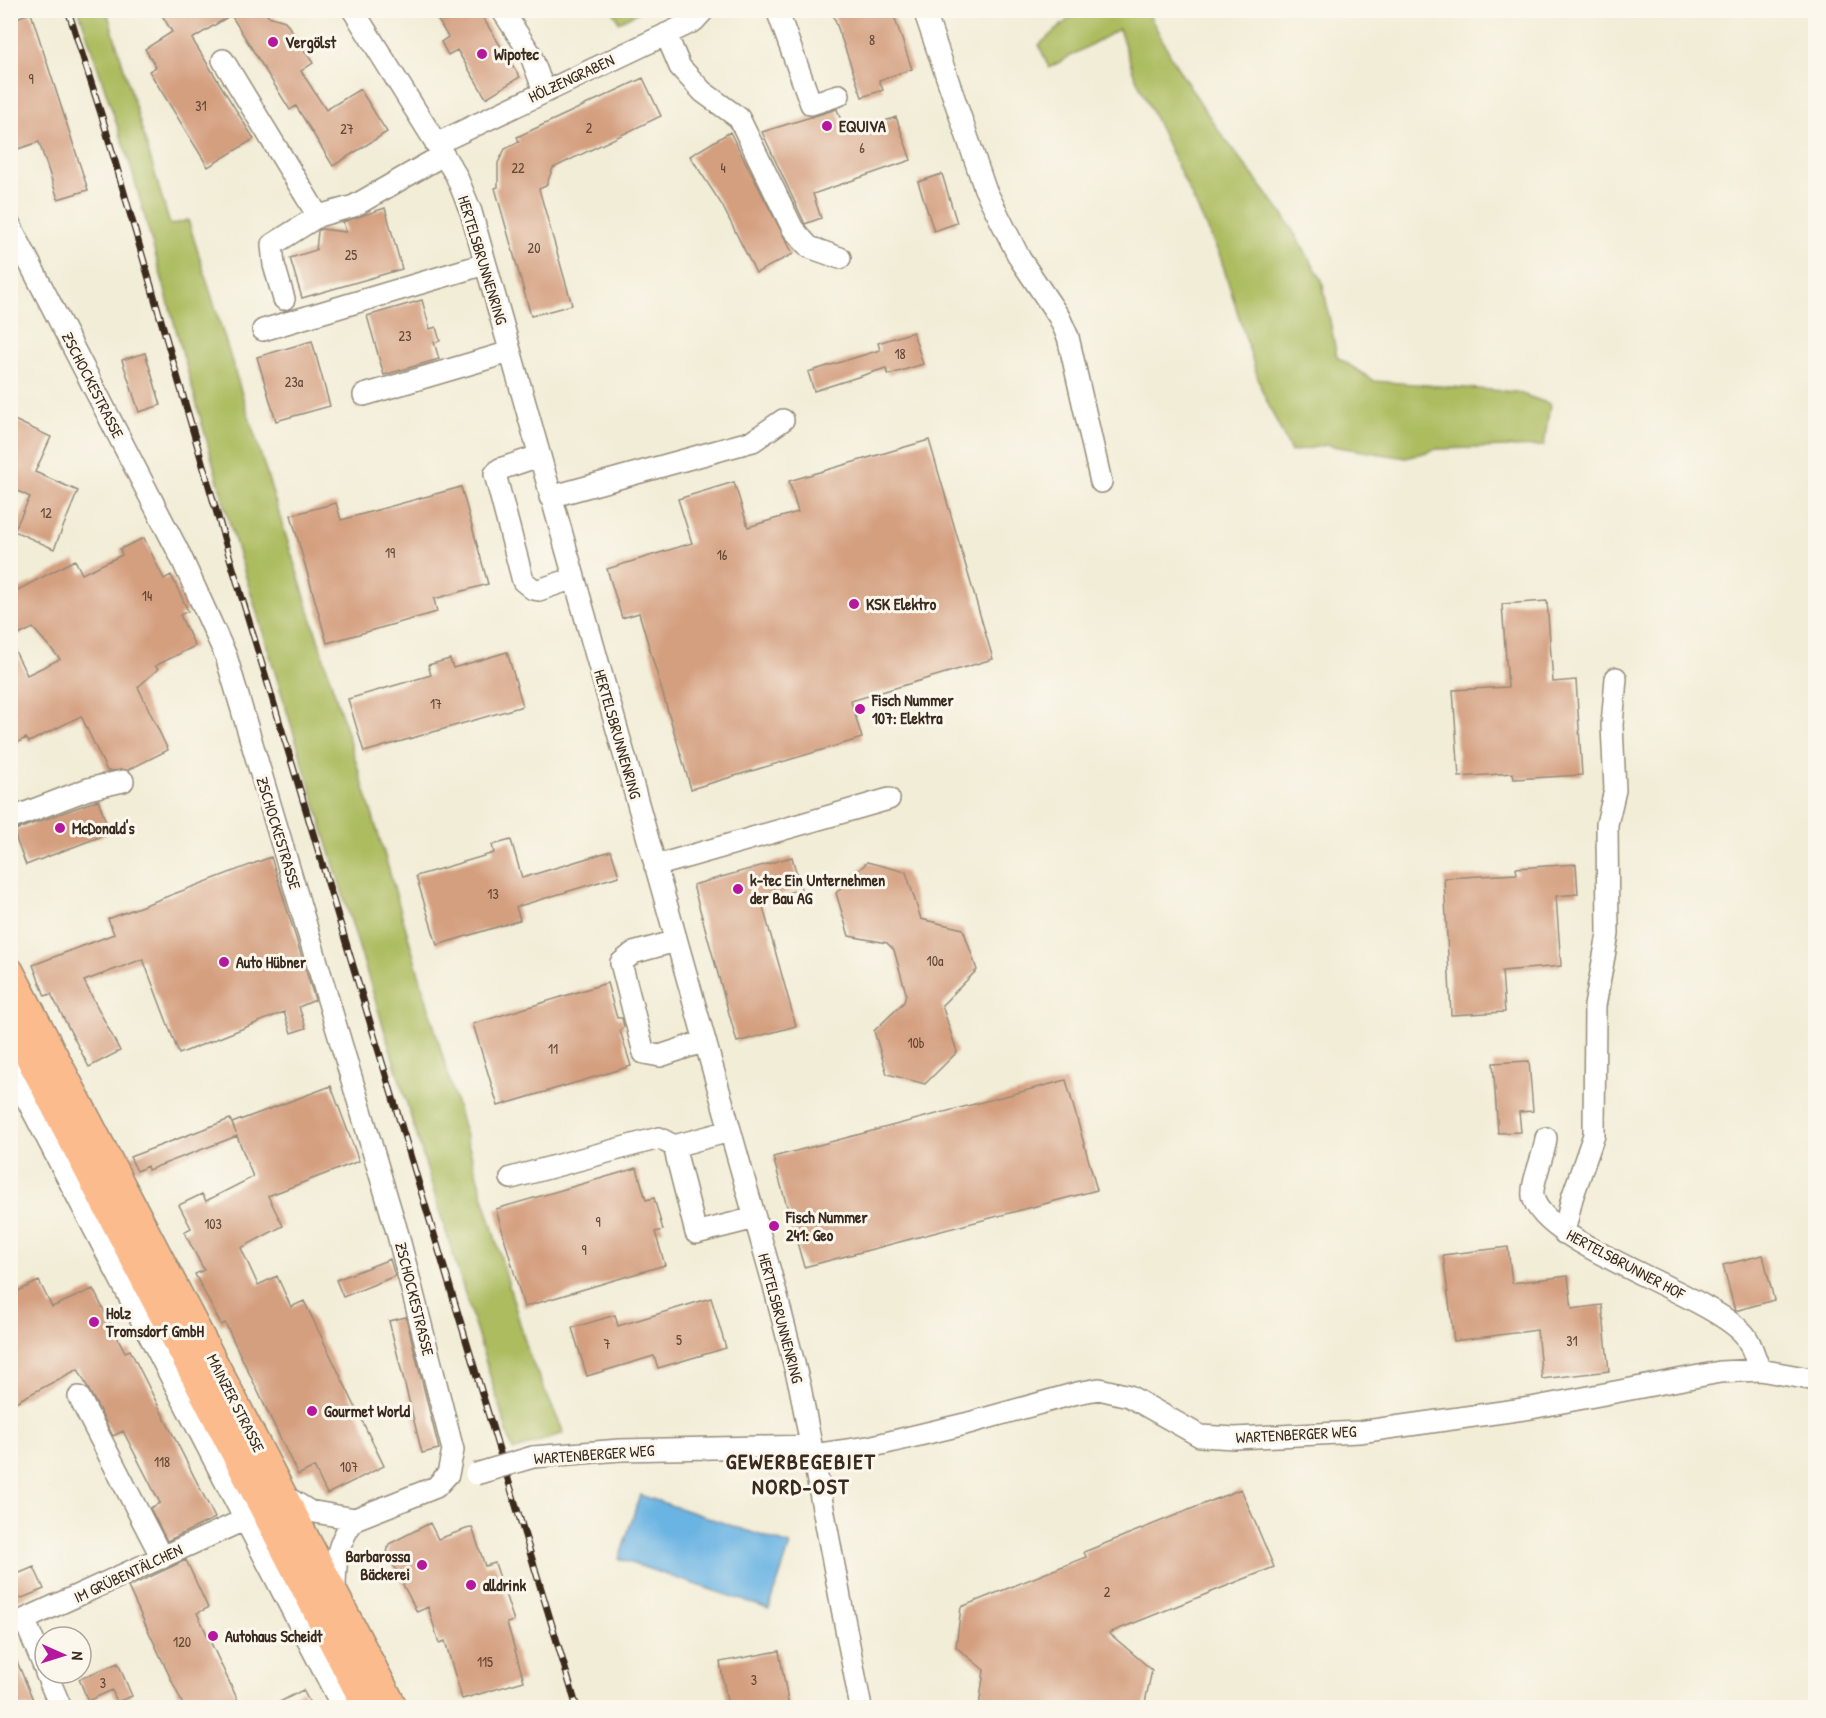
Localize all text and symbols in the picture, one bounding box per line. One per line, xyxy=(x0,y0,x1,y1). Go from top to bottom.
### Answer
house number: 8 xyxy=(869,30,875,49)
place label: Vergölst xyxy=(285,31,337,54)
marker: Vergölst xyxy=(266,35,280,49)
place label: Wipotec xyxy=(494,43,540,66)
marker: Wipotec xyxy=(475,47,489,61)
street label: HÖLZENGRABEN xyxy=(524,48,618,108)
house number: 9 xyxy=(28,69,34,88)
house number: 31 xyxy=(195,96,207,115)
place label: EQUIVA xyxy=(839,115,886,137)
house number: 2 xyxy=(586,118,593,137)
house number: 27 xyxy=(340,119,354,138)
marker: EQUIVA xyxy=(820,119,834,133)
house number: 6 xyxy=(859,138,865,157)
house number: 22 xyxy=(511,158,525,177)
house number: 4 xyxy=(720,158,726,177)
street label: HERTELSBRUNNENRING xyxy=(453,193,513,327)
house number: 20 xyxy=(528,238,540,257)
house number: 25 xyxy=(345,245,357,264)
house number: 23 xyxy=(399,326,411,345)
street label: ZSCHOCKESTRASSE xyxy=(57,328,129,442)
house number: 18 xyxy=(894,344,906,363)
house number: 23a xyxy=(285,372,304,391)
house number: 12 xyxy=(40,503,52,522)
house number: 19 xyxy=(385,543,395,562)
house number: 16 xyxy=(717,545,728,564)
house number: 14 xyxy=(142,586,152,605)
place label: KSK Elektro xyxy=(866,593,937,615)
marker: KSK Elektro xyxy=(847,597,861,611)
street label: HERTELSBRUNNENRING xyxy=(589,667,647,802)
place label: Fisch Nummer 107: Elektra xyxy=(871,689,954,729)
house number: 17 xyxy=(430,694,442,713)
marker: Fisch Nummer 107: Elektra xyxy=(853,702,867,716)
street label: ZSCHOCKESTRASSE xyxy=(251,774,307,892)
place label: McDonald's xyxy=(72,817,135,839)
marker: McDonald's xyxy=(53,821,67,835)
place label: k-tec Ein Unternehmen der Bau AG xyxy=(750,869,885,909)
marker: k-tec Ein Unternehmen der Bau AG xyxy=(731,882,745,896)
house number: 13 xyxy=(487,884,499,903)
place label: Auto Hübner xyxy=(236,951,307,973)
house number: 10a xyxy=(927,951,944,970)
marker: Auto Hübner xyxy=(217,955,231,969)
house number: 10b xyxy=(907,1033,925,1052)
house number: 11 xyxy=(548,1039,558,1058)
place label: Fisch Nummer 241: Geo xyxy=(785,1206,868,1246)
house number: 9 xyxy=(595,1212,601,1231)
house number: 103 xyxy=(204,1214,222,1233)
marker: Fisch Nummer 241: Geo xyxy=(767,1219,781,1233)
street label: HERTELSBRUNNER HOF xyxy=(1563,1223,1690,1305)
street label: ZSCHOCKESTRASSE xyxy=(390,1240,440,1358)
house number: 9 xyxy=(581,1240,587,1259)
street label: HERTELSBRUNNENRING xyxy=(753,1251,809,1386)
place label: Holz Tromsdorf GmbH xyxy=(105,1302,205,1342)
marker: Holz Tromsdorf GmbH xyxy=(87,1315,101,1329)
house number: 5 xyxy=(676,1330,682,1349)
house number: 31 xyxy=(1566,1331,1578,1350)
house number: 7 xyxy=(604,1334,611,1353)
street label: MAINZER STRASSE xyxy=(202,1350,270,1456)
place label: Gourmet World xyxy=(324,1400,411,1422)
marker: Gourmet World xyxy=(305,1404,319,1418)
street label: WARTENBERGER WEG xyxy=(1235,1420,1357,1448)
street label: WARTENBERGER WEG xyxy=(533,1439,655,1469)
district label: GEWERBEGEBIET NORD-OST xyxy=(726,1446,876,1501)
house number: 118 xyxy=(154,1452,170,1471)
house number: 107 xyxy=(340,1457,358,1476)
street label: IM GRÜBENTÄLCHEN xyxy=(70,1538,186,1608)
place label: Barbarossa Bäckerei xyxy=(345,1545,411,1585)
marker: Barbarossa Bäckerei xyxy=(415,1558,429,1572)
place label: alldrink xyxy=(483,1574,526,1596)
marker: alldrink xyxy=(464,1578,478,1592)
house number: 2 xyxy=(1104,1582,1111,1601)
north arrow xyxy=(33,1625,93,1685)
place label: Autohaus Scheidt xyxy=(225,1625,323,1647)
marker: Autohaus Scheidt xyxy=(206,1629,220,1643)
house number: 120 xyxy=(173,1632,191,1651)
text: N xyxy=(67,1651,89,1661)
house number: 115 xyxy=(477,1652,493,1671)
house number: 3 xyxy=(751,1670,757,1689)
house number: 3 xyxy=(100,1673,106,1692)

